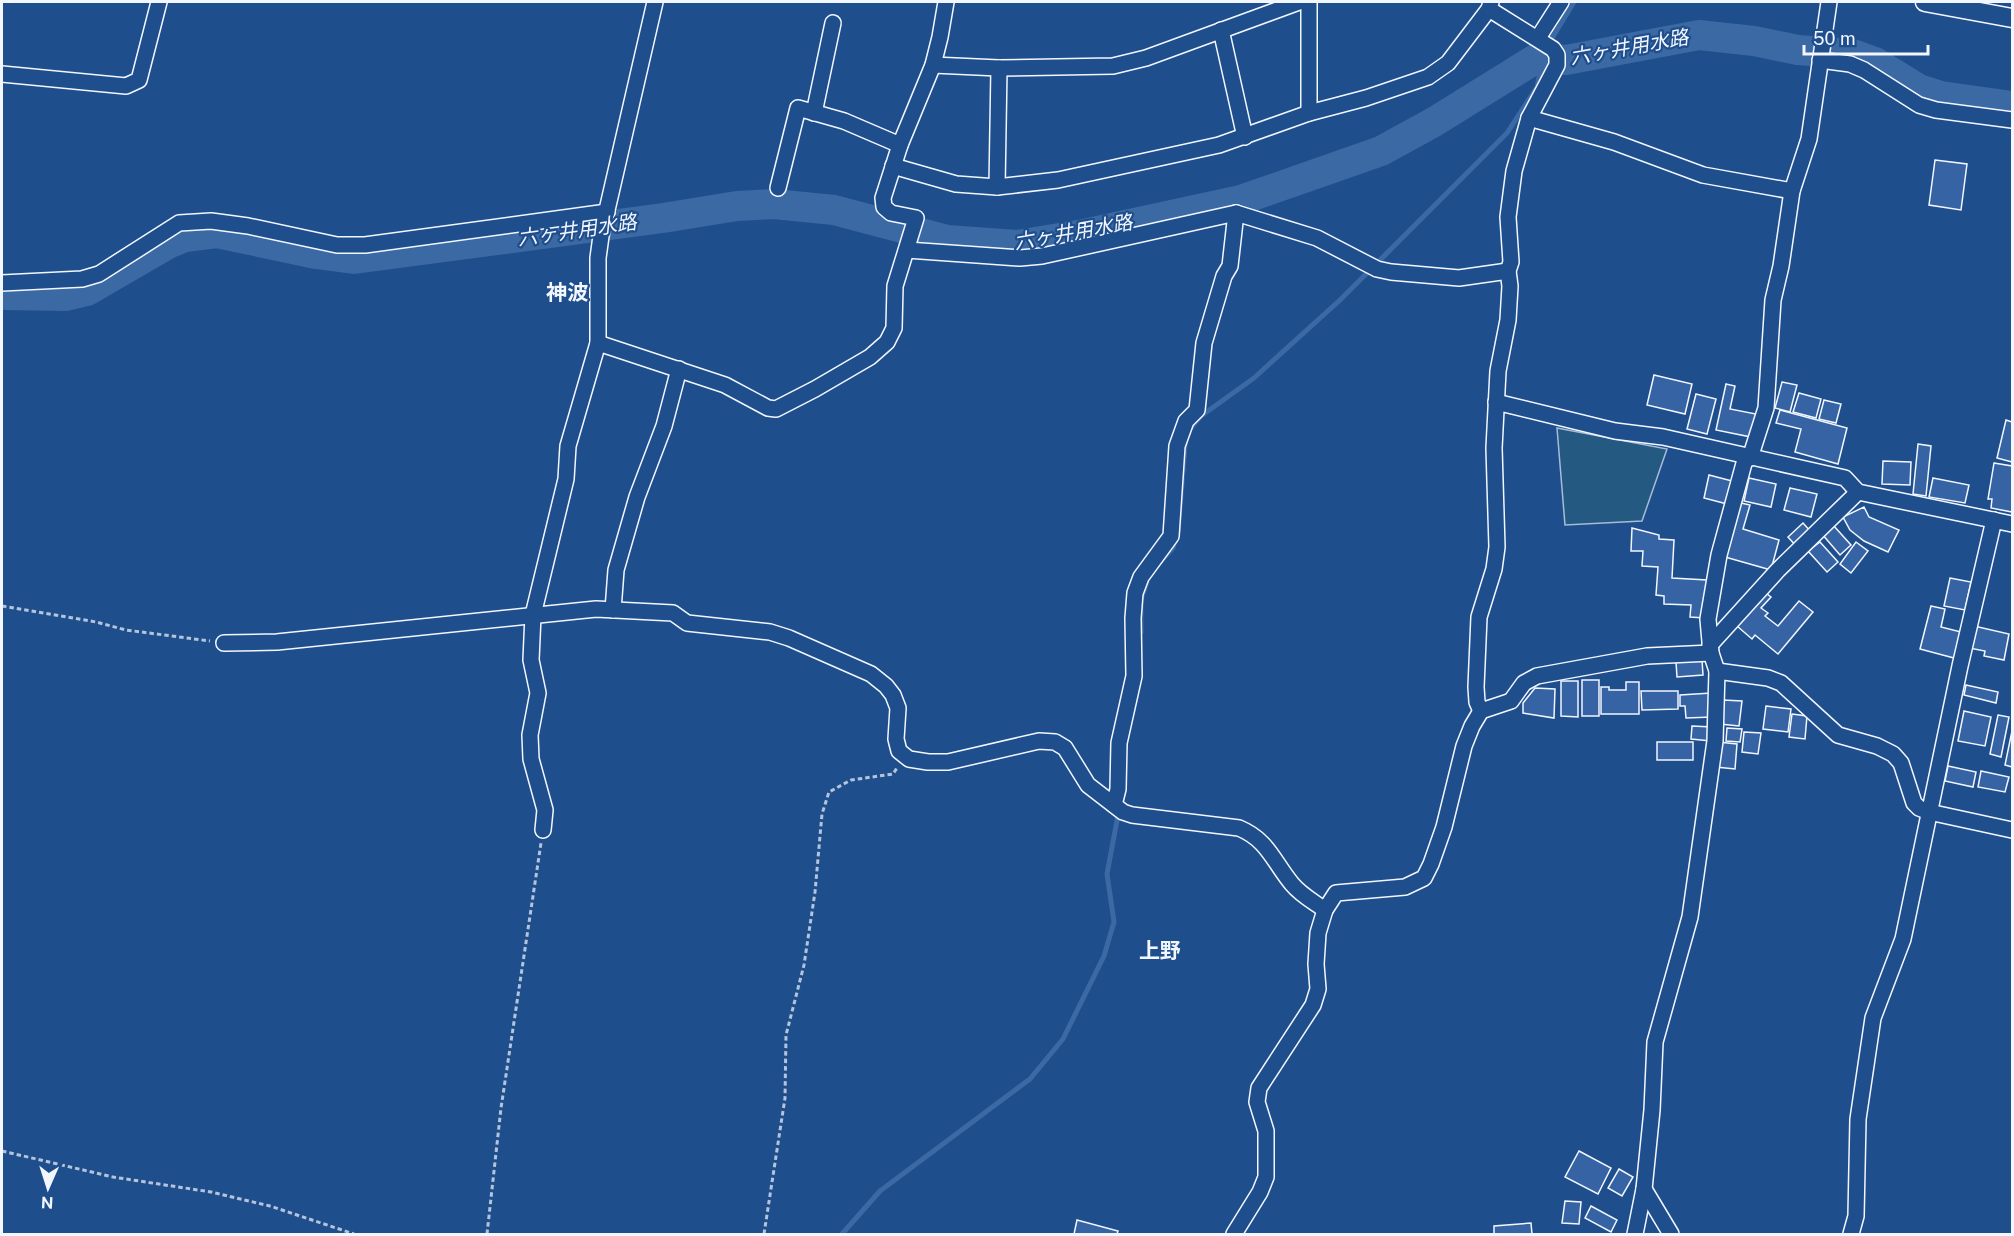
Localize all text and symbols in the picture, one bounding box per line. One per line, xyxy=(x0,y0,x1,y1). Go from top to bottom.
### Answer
scale bar xyxy=(1804,18,1928,56)
water label: 六ヶ井用水路 xyxy=(1568,24,1692,69)
text: 50 m xyxy=(1813,28,1856,49)
water label: 六ヶ井用水路 xyxy=(516,209,640,250)
water label: 六ヶ井用水路 xyxy=(1012,209,1136,254)
district label: 神波 xyxy=(546,280,588,305)
district label: 上野 xyxy=(1139,938,1181,963)
north arrow xyxy=(18,1158,78,1218)
text: N xyxy=(40,1193,54,1212)

